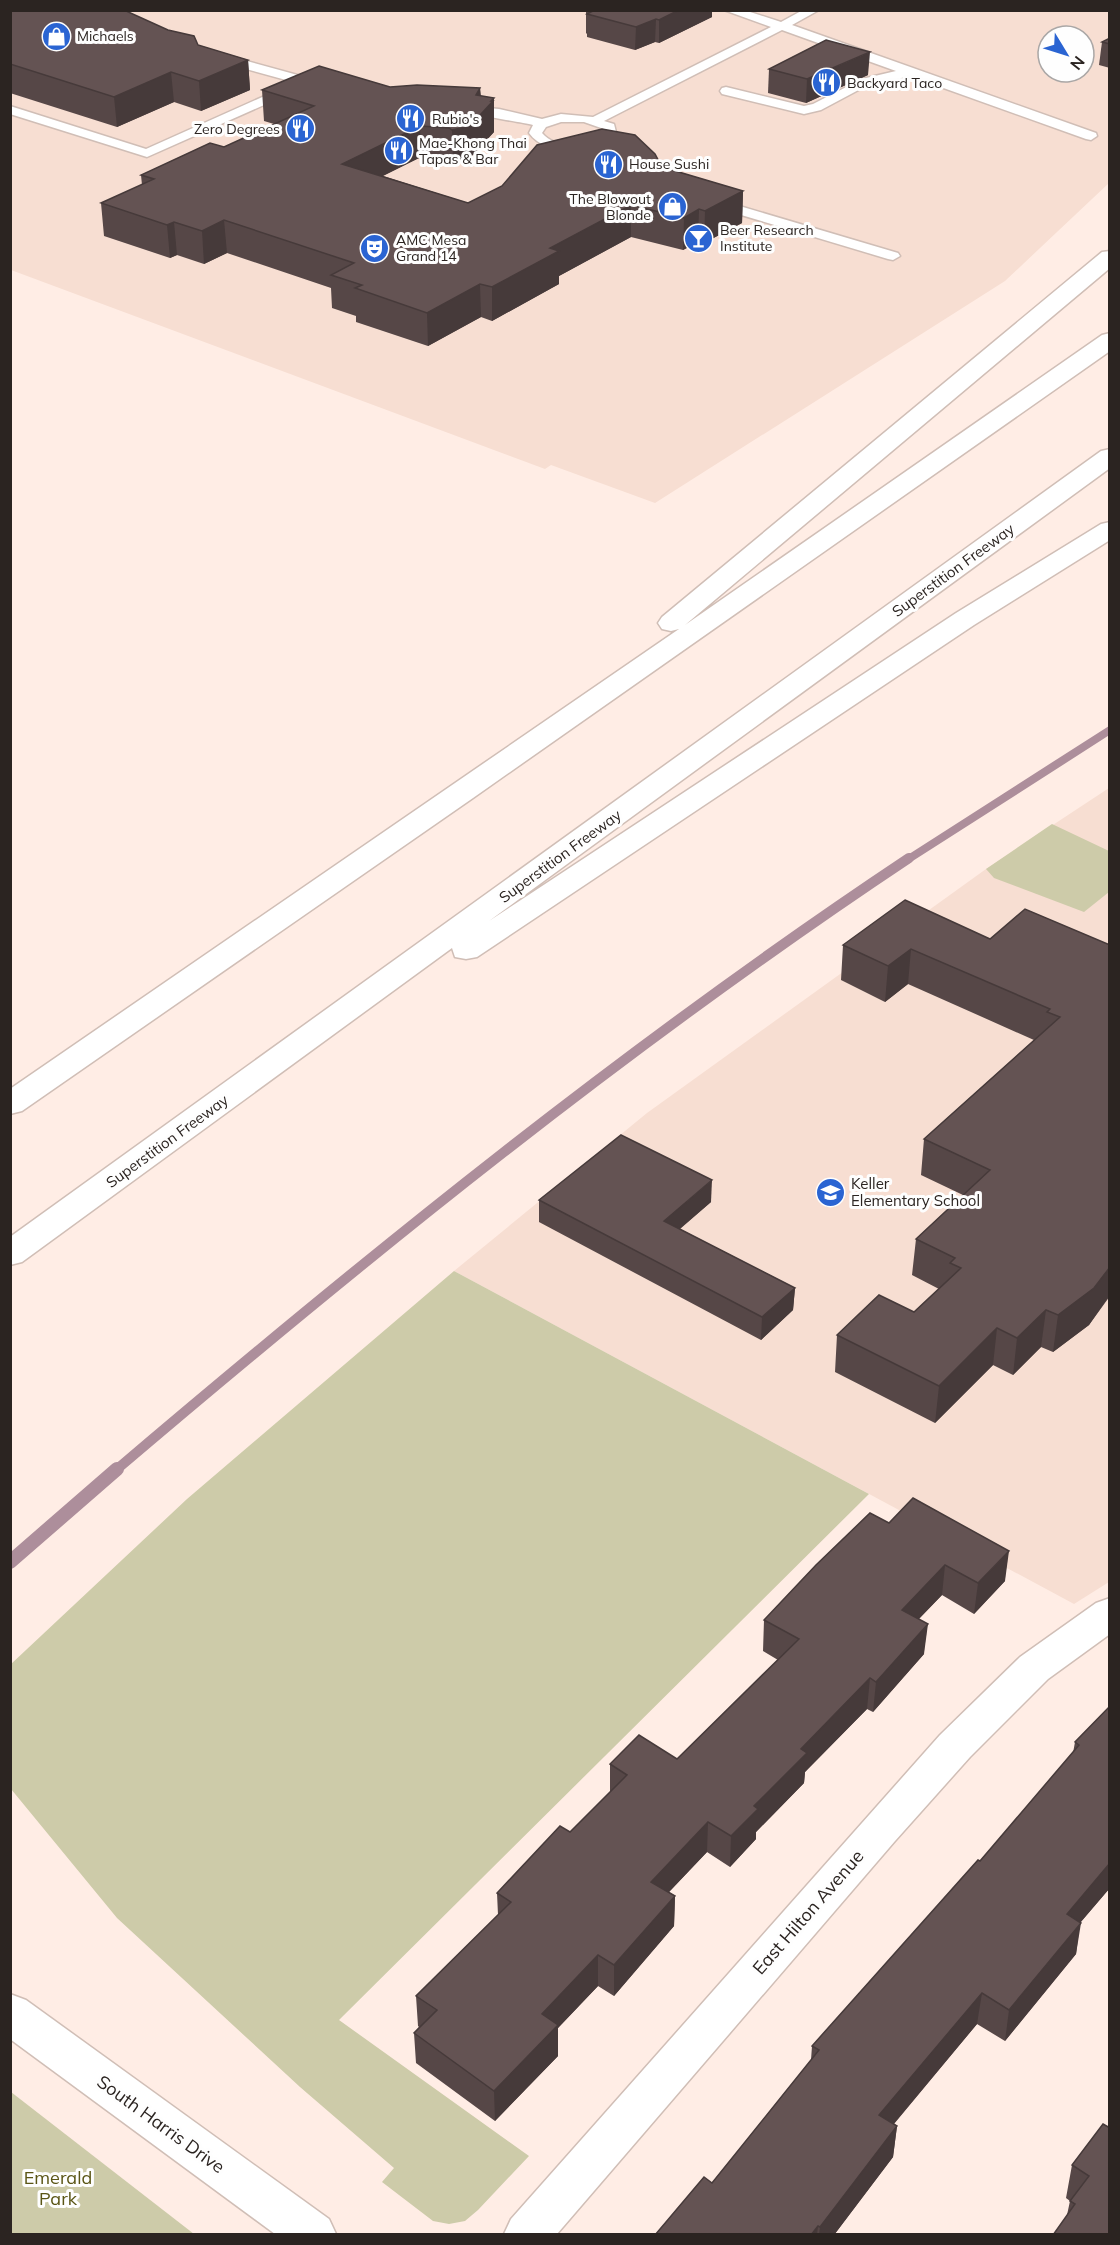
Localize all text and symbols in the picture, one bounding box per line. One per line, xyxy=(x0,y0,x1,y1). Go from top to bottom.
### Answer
shop icon: Michaels xyxy=(40,20,72,52)
north arrow xyxy=(1036,24,1096,84)
place label: Michaels xyxy=(77,27,134,45)
text: N xyxy=(1066,52,1089,74)
restaurant icon: Backyard Taco xyxy=(810,67,842,99)
place label: Backyard Taco xyxy=(847,74,942,92)
restaurant icon: Rubio's xyxy=(395,103,427,135)
place label: Rubio's xyxy=(432,110,480,128)
restaurant icon: Zero Degrees xyxy=(285,113,317,145)
place label: Zero Degrees xyxy=(194,120,280,138)
place label: Mae-Khong Thai Tapas & Bar xyxy=(419,134,527,168)
restaurant icon: Mae-Khong Thai Tapas & Bar xyxy=(382,135,414,167)
restaurant icon: House Sushi xyxy=(592,148,624,180)
place label: House Sushi xyxy=(629,155,709,173)
place label: The Blowout Blonde xyxy=(569,190,651,224)
shop icon: The Blowout Blonde xyxy=(656,191,688,223)
place label: Beer Research Institute xyxy=(720,221,814,255)
bar icon: Beer Research Institute xyxy=(683,222,715,254)
place label: AMC Mesa Grand 14 xyxy=(396,231,467,265)
theatre icon: AMC Mesa Grand 14 xyxy=(359,232,391,264)
street label: Superstition Freeway xyxy=(888,519,1018,621)
street label: Superstition Freeway xyxy=(495,805,625,907)
street label: Superstition Freeway xyxy=(102,1090,232,1192)
place label: Keller Elementary School xyxy=(851,1174,980,1210)
school or university icon: Keller Elementary School xyxy=(814,1176,846,1208)
street label: East Hilton Avenue xyxy=(748,1845,868,1979)
street label: South Harris Drive xyxy=(93,2070,229,2178)
park label: Emerald Park xyxy=(24,2166,92,2210)

